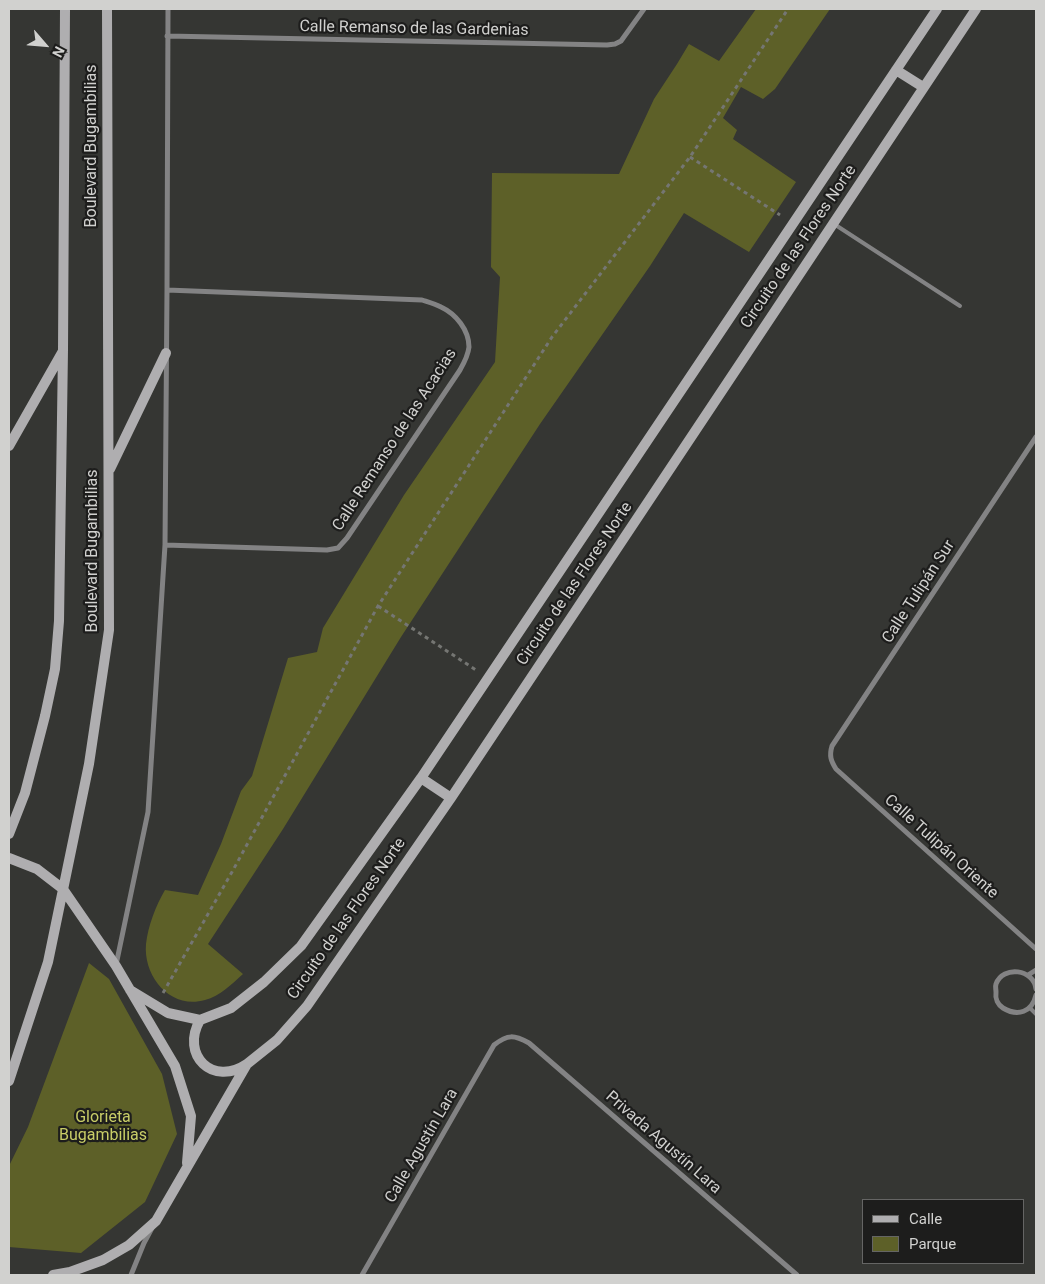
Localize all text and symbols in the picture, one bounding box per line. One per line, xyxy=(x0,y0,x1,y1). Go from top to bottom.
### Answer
street label: Calle Remanso de las Gardenias xyxy=(299,17,529,41)
north arrow xyxy=(20,20,70,70)
text: N xyxy=(49,44,68,60)
street label: Boulevard Bugambilias xyxy=(82,65,102,227)
street label: Circuito de las Flores Norte xyxy=(737,162,861,332)
street label: Calle Remanso de las Acacias xyxy=(329,345,461,535)
street label: Boulevard Bugambilias xyxy=(83,470,103,632)
street label: Circuito de las Flores Norte xyxy=(513,499,637,669)
street label: Calle Tulipán Sur xyxy=(879,537,959,647)
street label: Calle Tulipán Oriente xyxy=(880,791,1002,903)
street label: Circuito de las Flores Norte xyxy=(284,834,410,1004)
street label: Calle Agustín Lara xyxy=(381,1085,463,1207)
street label: Privada Agustín Lara xyxy=(601,1088,725,1198)
park label: Glorieta Bugambilias xyxy=(59,1108,147,1146)
legend xyxy=(862,1199,1025,1264)
text: Calle xyxy=(909,1210,942,1228)
text: Parque xyxy=(909,1235,956,1253)

